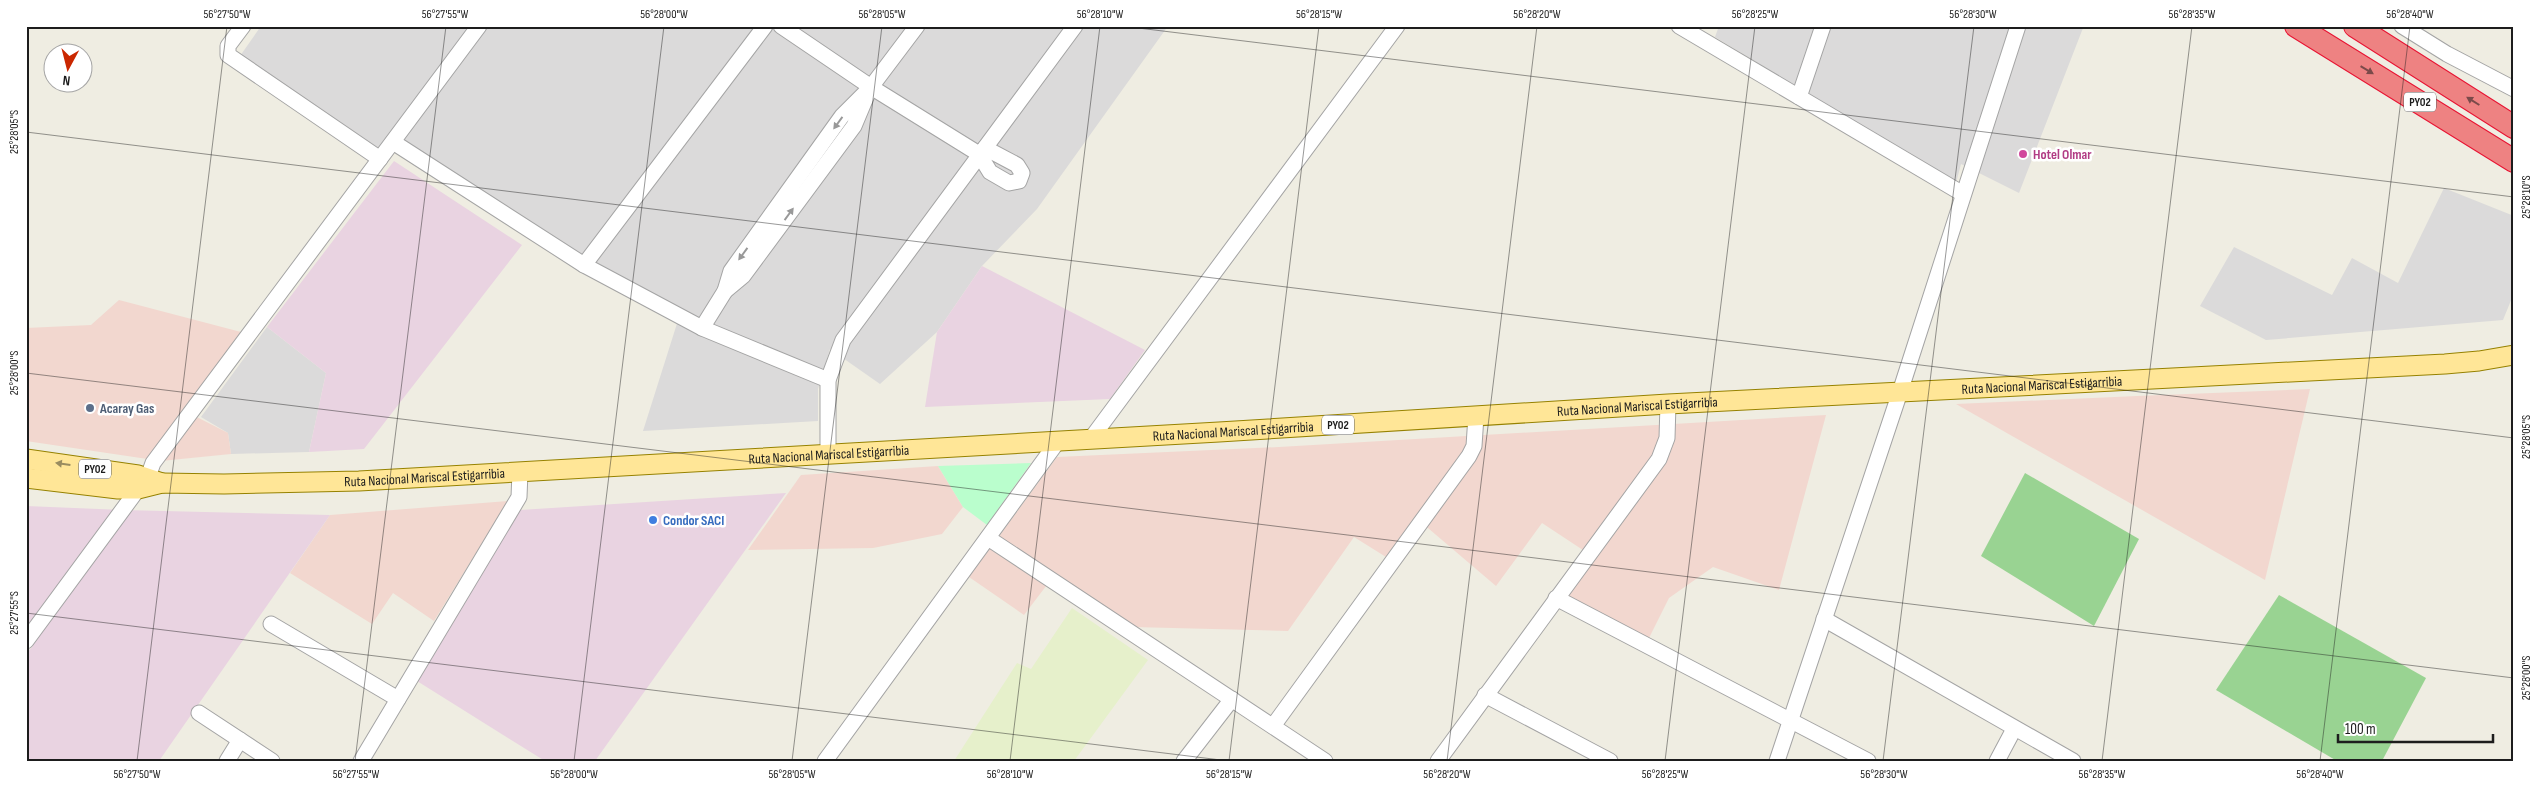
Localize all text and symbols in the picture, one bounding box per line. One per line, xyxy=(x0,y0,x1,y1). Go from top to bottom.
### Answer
text: 56°27'50"W xyxy=(203,7,251,22)
text: 56°27'55"W xyxy=(422,7,468,22)
text: 56°28'00"W xyxy=(640,7,688,22)
text: 56°28'05"W xyxy=(858,7,906,22)
text: 56°28'10"W xyxy=(1077,7,1123,22)
text: 56°28'15"W xyxy=(1296,7,1342,22)
text: 56°28'20"W xyxy=(1513,7,1561,22)
text: 56°28'25"W xyxy=(1732,7,1779,22)
text: 56°28'30"W xyxy=(1949,7,1997,22)
text: 56°28'35"W xyxy=(2169,7,2216,22)
text: 56°28'40"W xyxy=(2386,7,2434,22)
north arrow xyxy=(42,42,92,92)
one-way arrow xyxy=(2361,66,2374,75)
text: N xyxy=(62,72,71,89)
road number: PY02 xyxy=(2404,92,2436,111)
one-way arrow xyxy=(2466,96,2479,106)
text: 25°28'05"S xyxy=(7,110,22,154)
one-way arrow xyxy=(833,116,843,130)
place label: Hotel Olmar xyxy=(2033,146,2092,163)
marker: Hotel Olmar xyxy=(2017,148,2029,160)
text: 25°28'10"S xyxy=(2519,175,2534,219)
one-way arrow xyxy=(784,208,795,221)
one-way arrow xyxy=(738,247,748,261)
text: 25°28'00"S xyxy=(7,351,22,395)
street label: Ruta Nacional Mariscal Estigarribia xyxy=(1961,373,2123,398)
street label: Ruta Nacional Mariscal Estigarribia xyxy=(1557,393,1718,420)
place label: Acaray Gas xyxy=(99,400,154,417)
marker: Acaray Gas xyxy=(84,402,96,414)
text: 25°28'05"S xyxy=(2519,415,2534,459)
road number: PY02 xyxy=(1322,416,1354,434)
street label: Ruta Nacional Mariscal Estigarribia xyxy=(1152,418,1314,445)
street label: Ruta Nacional Mariscal Estigarribia xyxy=(748,442,910,468)
road number: PY02 xyxy=(79,459,111,478)
one-way arrow xyxy=(54,460,70,468)
street label: Ruta Nacional Mariscal Estigarribia xyxy=(344,465,505,490)
place label: Condor SACI xyxy=(663,512,724,529)
marker: Condor SACI xyxy=(647,514,659,526)
text: 25°27'55"S xyxy=(7,591,22,635)
text: 25°28'00"S xyxy=(2519,656,2534,700)
scale bar xyxy=(2338,712,2492,744)
text: 100 m xyxy=(2345,720,2376,739)
text: 56°27'50"W xyxy=(113,767,161,782)
text: 56°27'55"W xyxy=(333,767,379,782)
text: 56°28'00"W xyxy=(550,767,598,782)
text: 56°28'05"W xyxy=(768,767,816,782)
text: 56°28'10"W xyxy=(987,767,1033,782)
text: 56°28'15"W xyxy=(1206,767,1252,782)
text: 56°28'20"W xyxy=(1423,767,1471,782)
text: 56°28'25"W xyxy=(1642,767,1689,782)
text: 56°28'30"W xyxy=(1860,767,1908,782)
text: 56°28'35"W xyxy=(2079,767,2126,782)
text: 56°28'40"W xyxy=(2296,767,2344,782)

